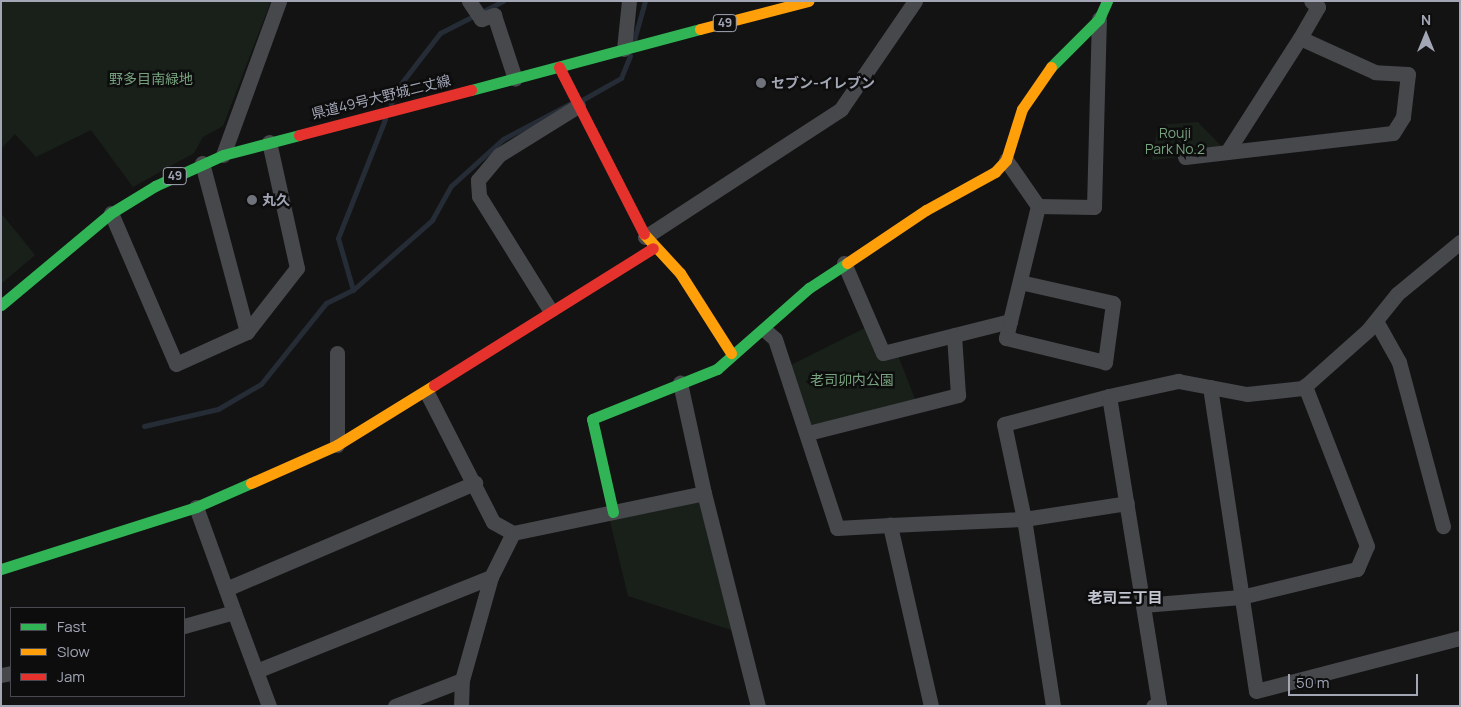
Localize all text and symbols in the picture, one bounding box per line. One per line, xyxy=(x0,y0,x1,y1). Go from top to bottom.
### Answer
north arrow xyxy=(1401,10,1451,60)
text: N xyxy=(1421,10,1431,29)
road number: 49 xyxy=(712,13,738,32)
park label: 野多目南緑地 xyxy=(109,71,193,87)
street label: 県道49号大野城二丈線 xyxy=(310,72,452,122)
place label: セブン-イレブン xyxy=(771,75,875,91)
marker: セブン-イレブン xyxy=(755,77,767,89)
park label: Rouji Park No.2 xyxy=(1145,125,1205,158)
road number: 49 xyxy=(162,167,188,186)
place label: 丸久 xyxy=(262,192,290,208)
marker: 丸久 xyxy=(246,194,258,206)
park label: 老司卯内公園 xyxy=(810,372,894,388)
district label: 老司三丁目 xyxy=(1088,589,1162,607)
legend xyxy=(10,607,185,697)
text: Fast xyxy=(57,616,86,637)
text: Slow xyxy=(57,641,90,662)
scale bar xyxy=(1291,664,1421,696)
text: Jam xyxy=(57,666,85,687)
text: 50 m xyxy=(1296,672,1330,693)

